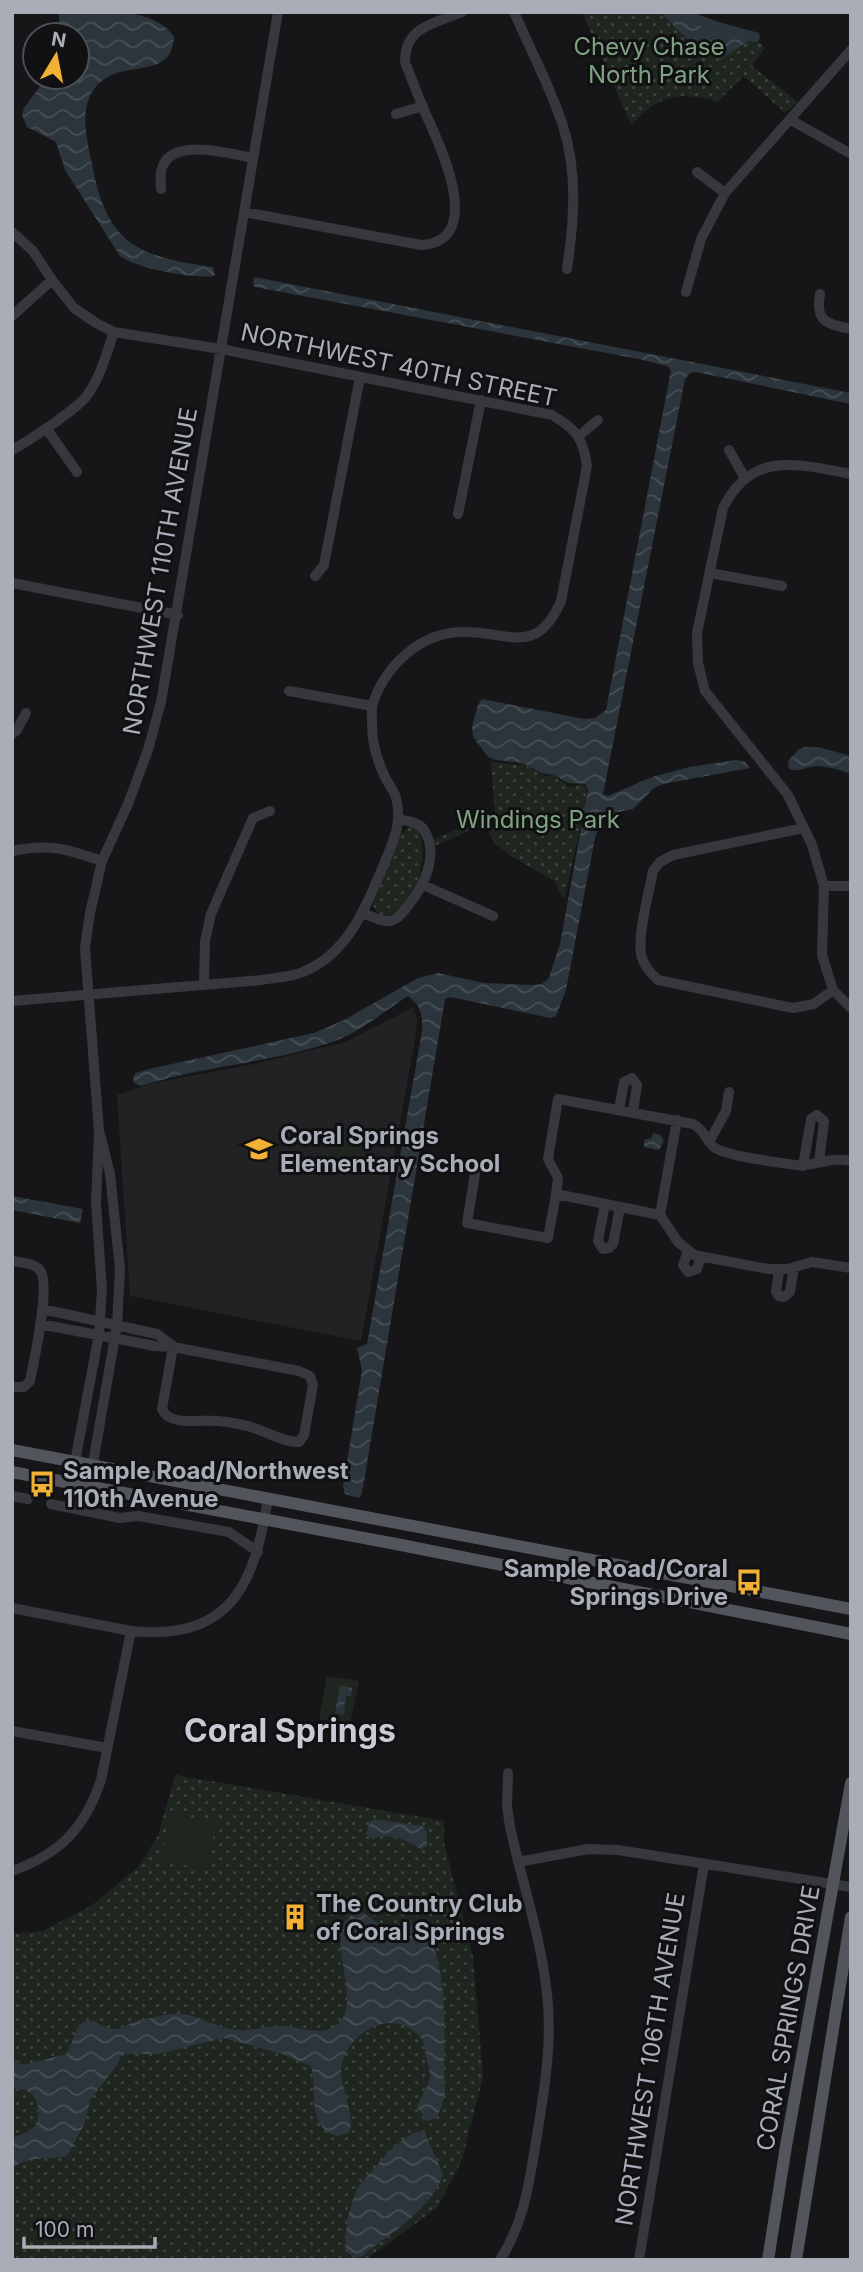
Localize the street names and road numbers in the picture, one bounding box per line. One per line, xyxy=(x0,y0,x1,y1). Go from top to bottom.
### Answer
street label: NORTHWEST 40TH STREET xyxy=(238,317,560,413)
street label: NORTHWEST 110TH AVENUE xyxy=(117,405,203,737)
street label: CORAL SPRINGS DRIVE xyxy=(750,1883,826,2153)
street label: NORTHWEST 106TH AVENUE xyxy=(609,1890,691,2228)

